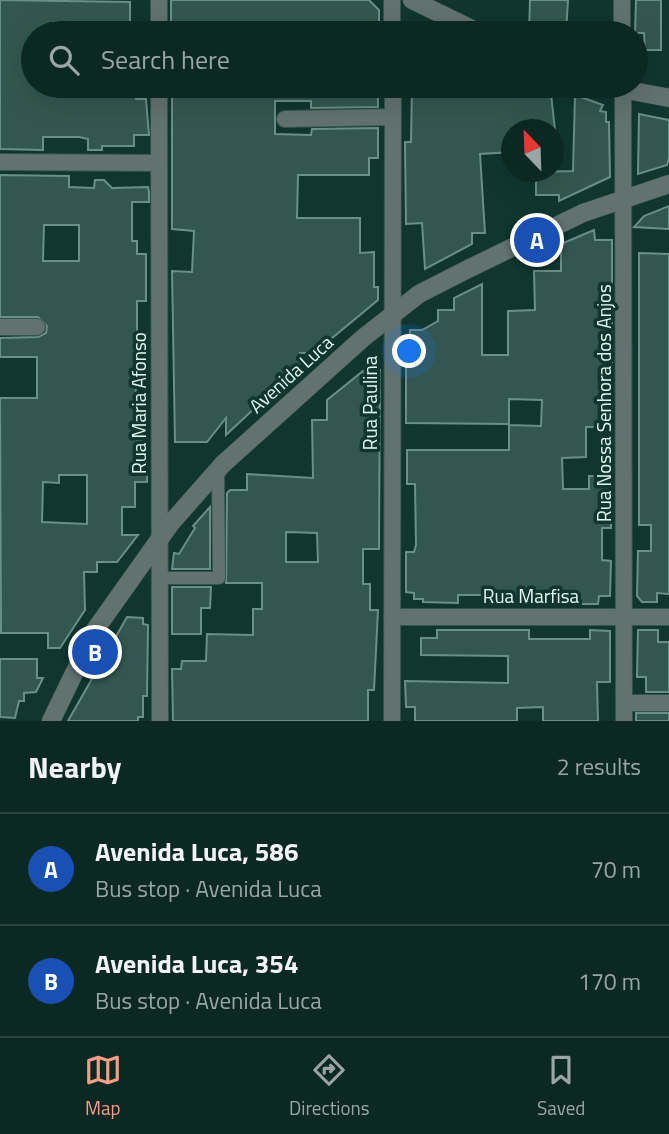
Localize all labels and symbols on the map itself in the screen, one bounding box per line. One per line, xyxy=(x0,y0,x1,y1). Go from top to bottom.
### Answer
north arrow xyxy=(501,119,564,182)
pin: A xyxy=(514,214,560,266)
street label: Rua Nossa Senhora dos Anjos xyxy=(589,284,618,522)
street label: Avenida Luca xyxy=(242,328,340,419)
street label: Rua Maria Afonso xyxy=(124,332,153,474)
your location xyxy=(392,334,426,368)
street label: Rua Paulina xyxy=(355,355,384,450)
street label: Rua Marfisa xyxy=(483,581,580,610)
pin: B xyxy=(72,626,118,678)

